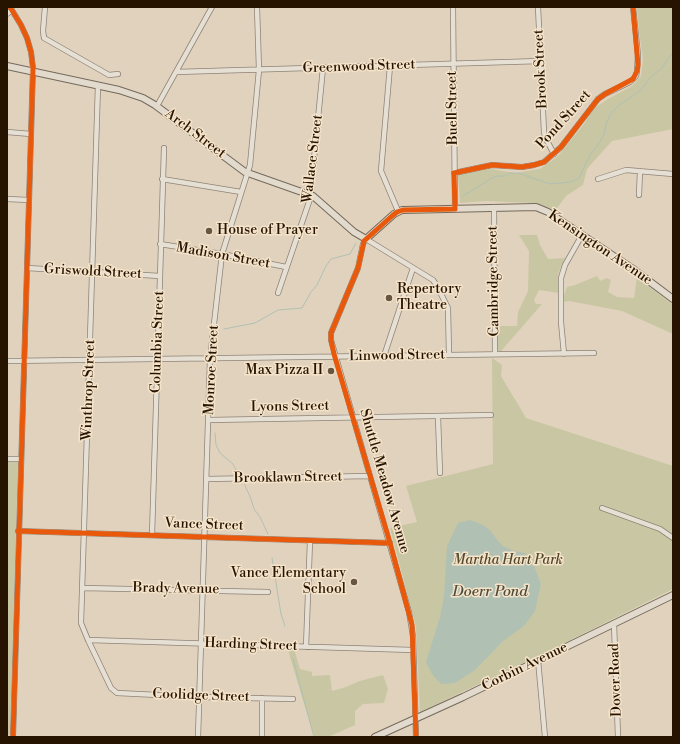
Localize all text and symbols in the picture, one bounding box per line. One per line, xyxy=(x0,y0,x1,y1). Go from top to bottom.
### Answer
street label: Brook Street xyxy=(531,29,551,109)
street label: Greenwood Street xyxy=(302,57,416,77)
street label: Buell Street xyxy=(444,71,462,145)
street label: Pond Street xyxy=(533,87,595,153)
street label: Arch Street xyxy=(161,106,229,162)
street label: Wallace Street xyxy=(299,114,327,204)
street label: Kensington Avenue xyxy=(545,207,655,289)
place label: House of Prayer xyxy=(217,223,318,239)
street label: Cambridge Street xyxy=(485,225,503,337)
marker: House of Prayer xyxy=(204,226,214,236)
street label: Madison Street xyxy=(175,239,271,273)
street label: Griswold Street xyxy=(44,261,142,283)
place label: Repertory Theatre xyxy=(397,282,461,314)
street label: Columbia Street xyxy=(148,291,168,393)
marker: Repertory Theatre xyxy=(384,293,394,303)
street label: Monroe Street xyxy=(201,324,223,416)
street label: Winthrop Street xyxy=(79,339,99,441)
street label: Linwood Street xyxy=(349,347,445,365)
place label: Max Pizza II xyxy=(245,363,323,379)
marker: Max Pizza II xyxy=(326,366,336,376)
street label: Lyons Street xyxy=(251,398,329,416)
street label: Shuttle Meadow Avenue xyxy=(355,407,413,555)
street label: Brooklawn Street xyxy=(233,469,343,487)
street label: Vance Street xyxy=(164,515,244,535)
park label: Martha Hart Park xyxy=(453,553,563,569)
place label: Vance Elementary School xyxy=(231,566,346,598)
marker: Vance Elementary School xyxy=(349,577,359,587)
street label: Brady Avenue xyxy=(132,580,220,598)
water label: Doerr Pond xyxy=(452,583,528,601)
street label: Harding Street xyxy=(204,635,298,655)
street label: Corbin Avenue xyxy=(479,639,571,695)
street label: Dover Road xyxy=(606,643,626,717)
street label: Coolidge Street xyxy=(152,686,250,706)

